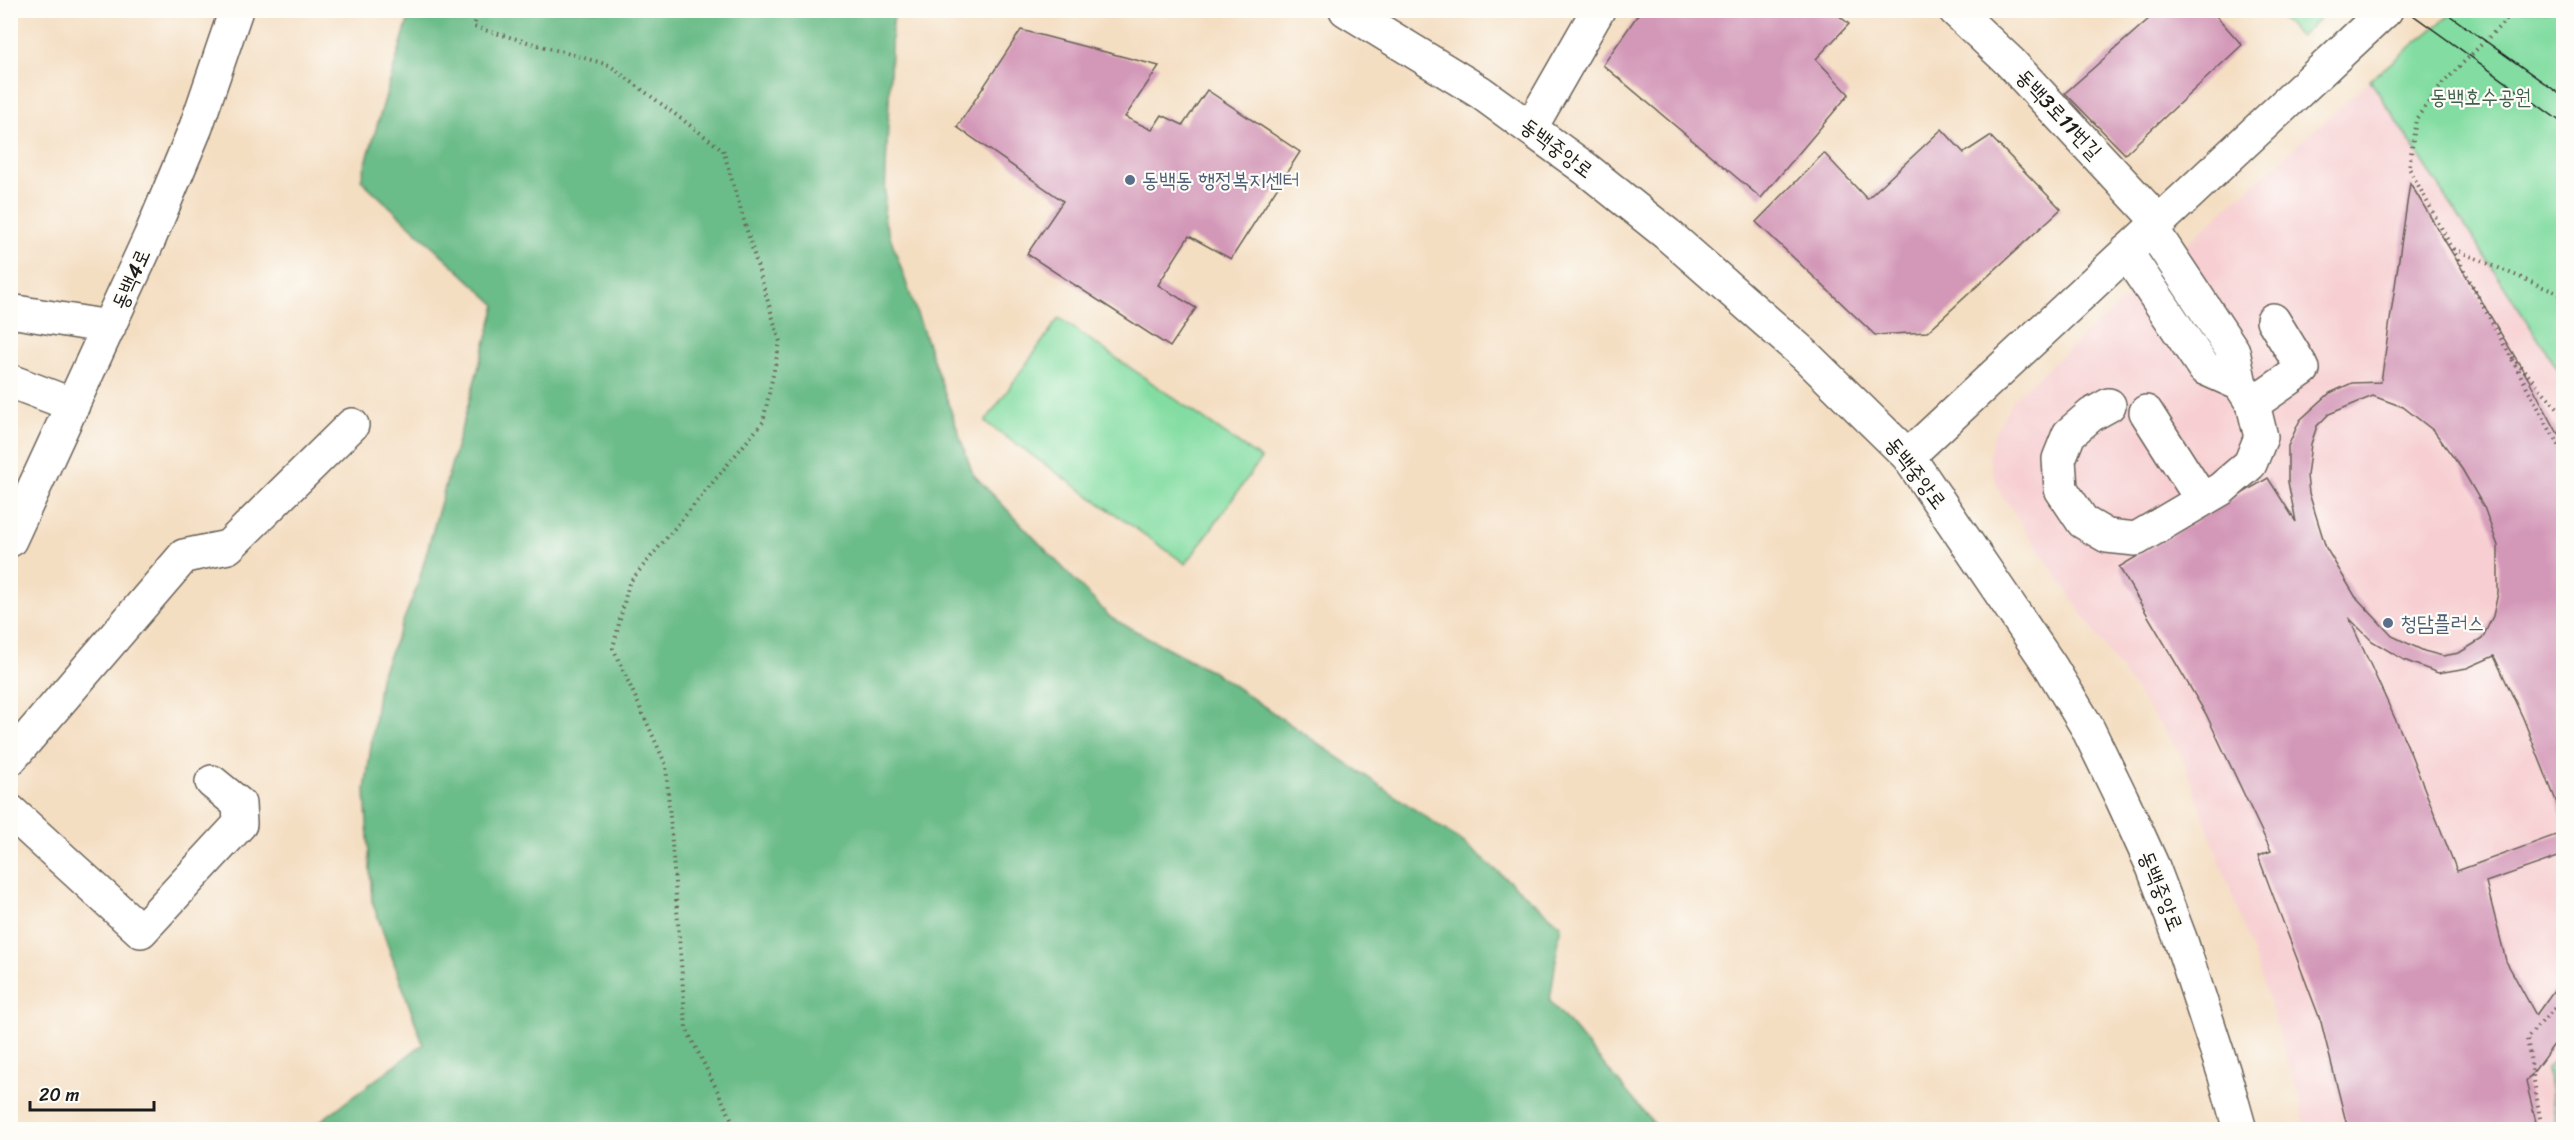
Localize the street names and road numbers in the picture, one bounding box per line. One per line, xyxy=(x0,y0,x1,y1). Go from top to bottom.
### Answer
street label: 동백3로11번길 xyxy=(2006,59,2112,169)
street label: 동백중앙로 xyxy=(1512,107,1602,189)
street label: 동백4로 xyxy=(101,242,161,316)
street label: 동백중앙로 xyxy=(1875,428,1957,518)
street label: 동백중앙로 xyxy=(2128,845,2194,937)

